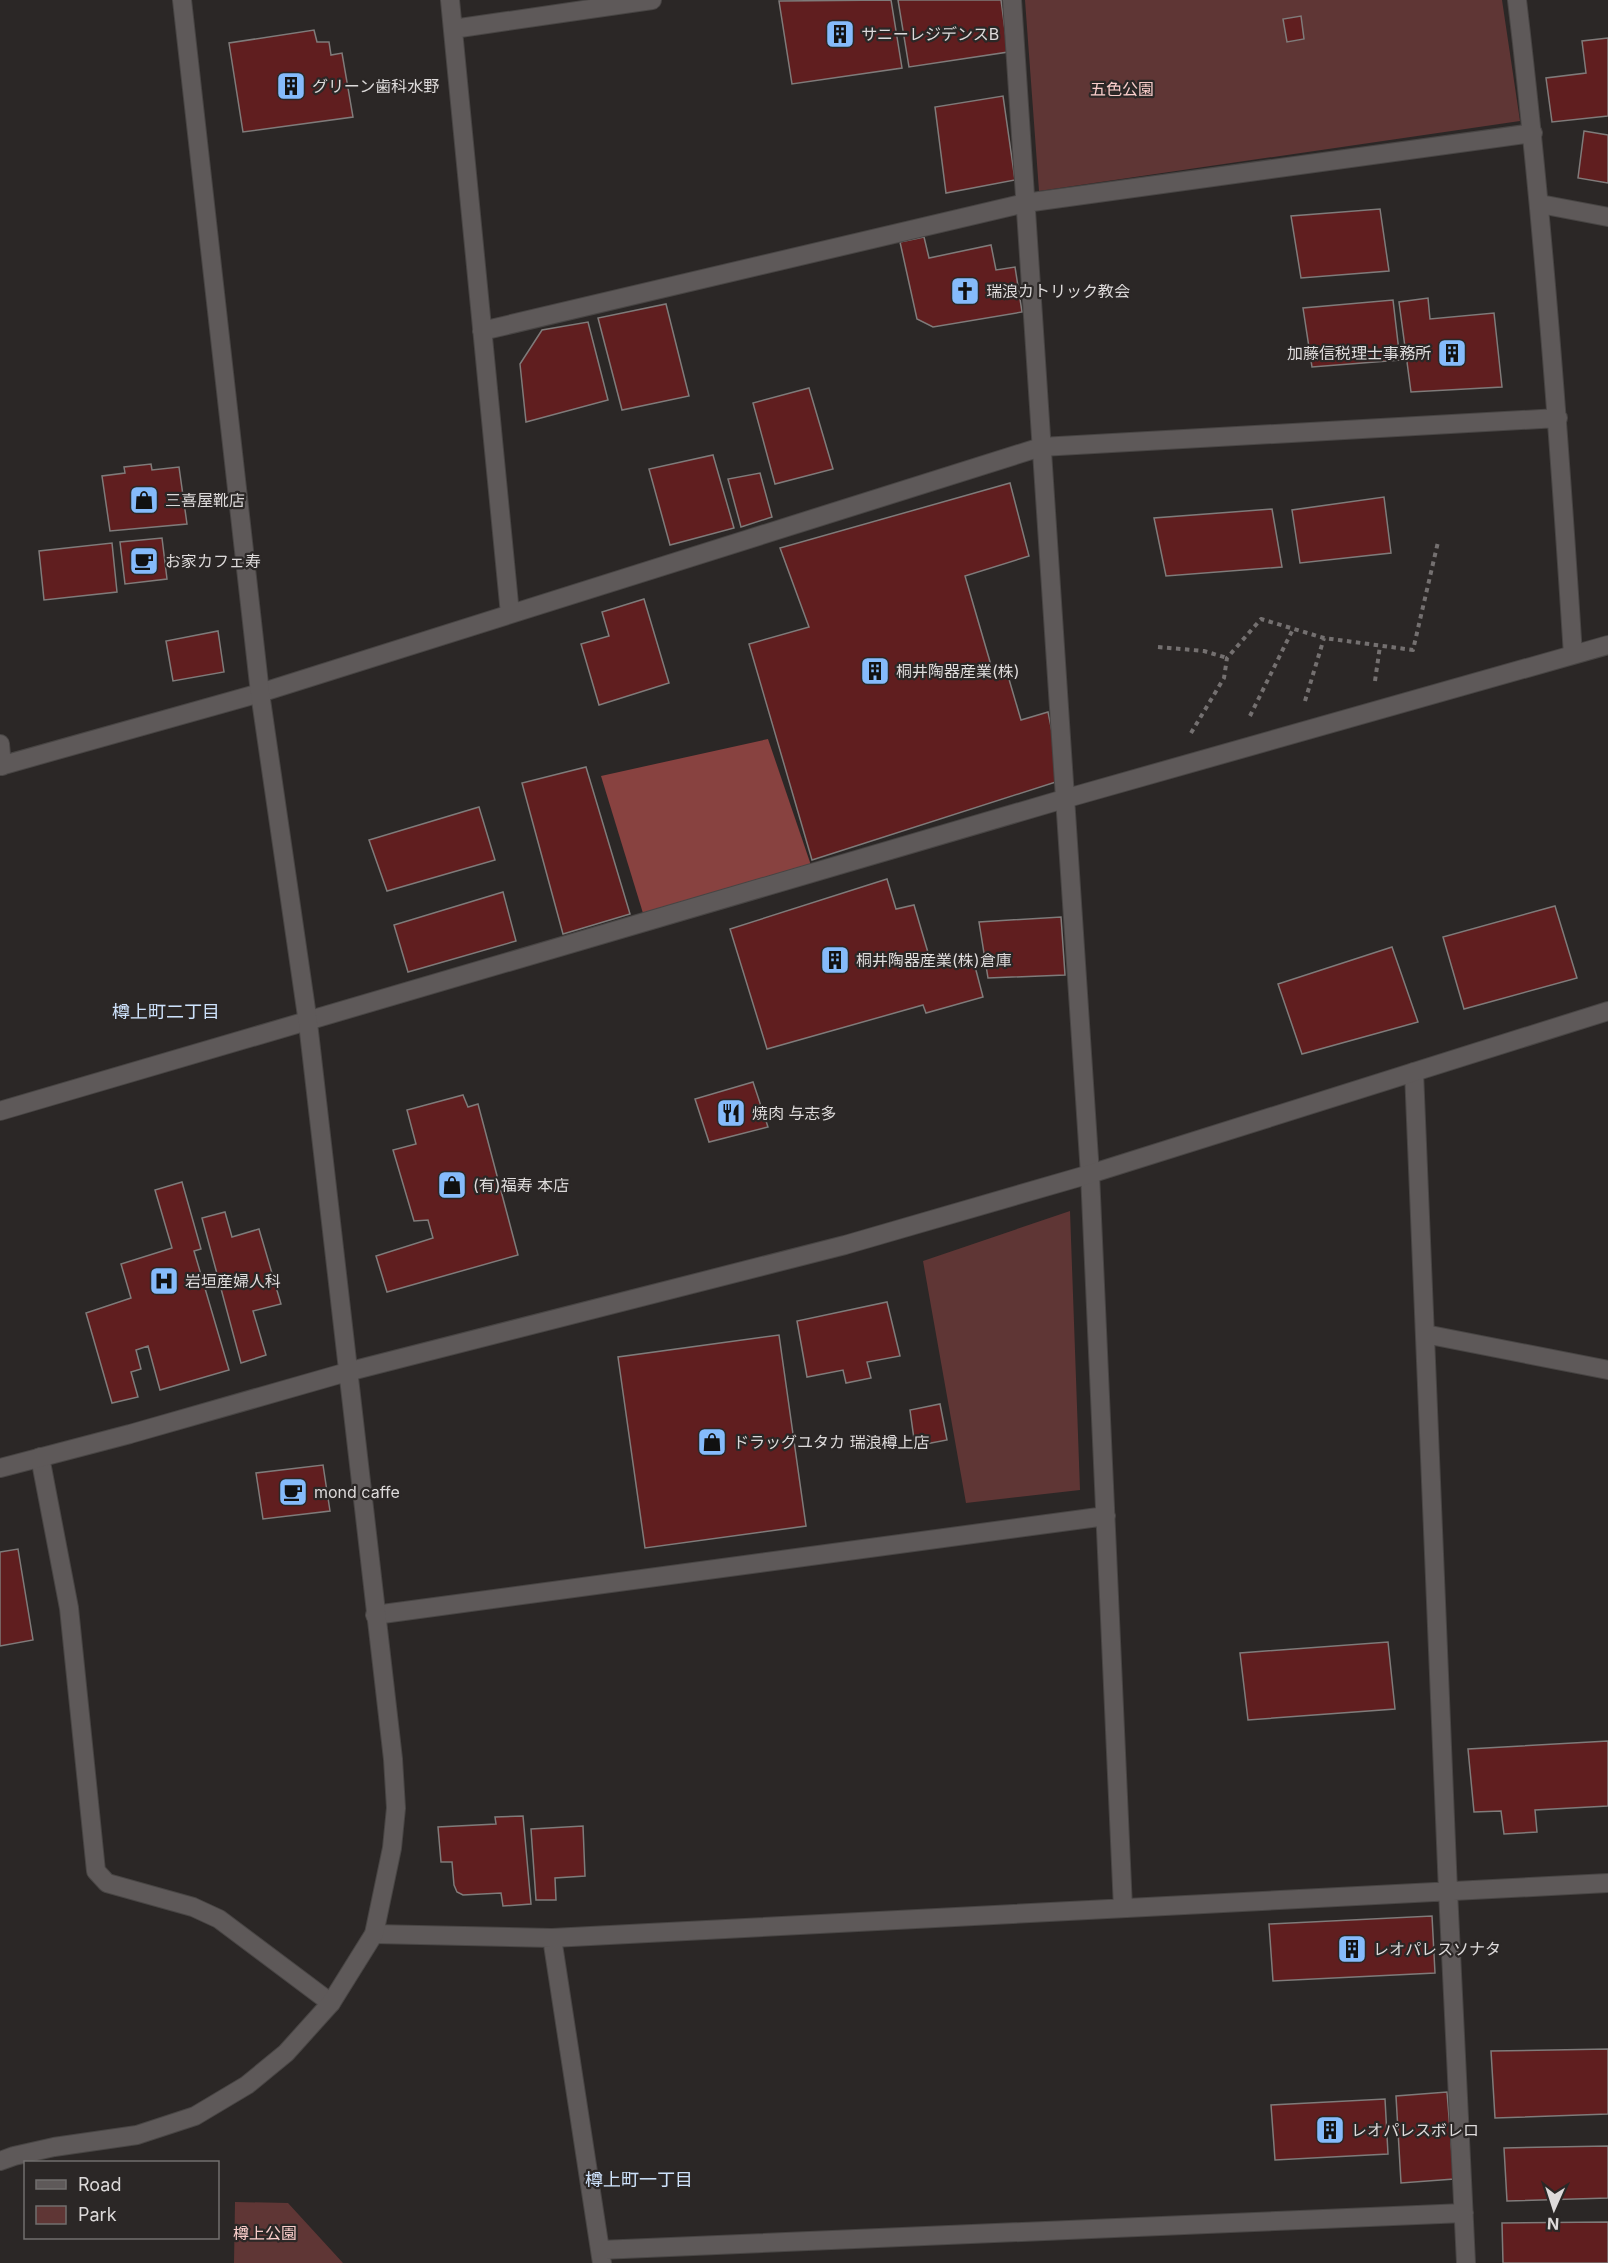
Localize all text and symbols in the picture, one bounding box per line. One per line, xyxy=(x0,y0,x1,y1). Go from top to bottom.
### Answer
building icon: サニーレジデンスB xyxy=(824,18,856,50)
place label: サニーレジデンスB xyxy=(861,24,999,44)
building icon: グリーン歯科水野 xyxy=(275,70,307,102)
place label: グリーン歯科水野 xyxy=(312,76,439,96)
park label: 五色公園 xyxy=(1090,79,1154,99)
church icon: 瑞浪カトリック教会 xyxy=(949,275,981,307)
place label: 瑞浪カトリック教会 xyxy=(986,281,1130,301)
building icon: 加藤信税理士事務所 xyxy=(1436,337,1468,369)
place label: 加藤信税理士事務所 xyxy=(1287,343,1431,363)
shop icon: 三喜屋靴店 xyxy=(128,484,160,516)
place label: 三喜屋靴店 xyxy=(165,490,245,510)
cafe icon: お家カフェ寿 xyxy=(128,545,160,577)
place label: お家カフェ寿 xyxy=(165,551,261,571)
building icon: 桐井陶器産業(株) xyxy=(859,655,891,687)
place label: 桐井陶器産業(株) xyxy=(896,661,1020,681)
building icon: 桐井陶器産業(株)倉庫 xyxy=(819,944,851,976)
place label: 桐井陶器産業(株)倉庫 xyxy=(856,950,1012,970)
district label: 樽上町二丁目 xyxy=(112,1001,220,1022)
restaurant icon: 焼肉 与志多 xyxy=(715,1097,747,1129)
place label: 焼肉 与志多 xyxy=(752,1103,837,1123)
shop icon: (有)福寿 本店 xyxy=(436,1169,468,1201)
place label: (有)福寿 本店 xyxy=(473,1175,569,1195)
hospital icon: 岩垣産婦人科 xyxy=(148,1265,180,1297)
place label: 岩垣産婦人科 xyxy=(185,1271,281,1291)
shop icon: ドラッグユタカ 瑞浪樽上店 xyxy=(696,1426,728,1458)
place label: ドラッグユタカ 瑞浪樽上店 xyxy=(733,1432,930,1452)
cafe icon: mond caffe xyxy=(277,1476,309,1508)
place label: mond caffe xyxy=(314,1482,400,1502)
building icon: レオパレスソナタ xyxy=(1336,1933,1368,1965)
place label: レオパレスソナタ xyxy=(1373,1939,1501,1959)
building icon: レオパレスボレロ xyxy=(1314,2114,1346,2146)
place label: レオパレスボレロ xyxy=(1351,2120,1479,2140)
legend xyxy=(24,2161,219,2239)
district label: 樽上町一丁目 xyxy=(585,2169,693,2190)
text: Road xyxy=(78,2174,121,2195)
north arrow xyxy=(1524,2179,1584,2239)
text: Park xyxy=(78,2204,117,2225)
text: N xyxy=(1547,2214,1560,2234)
park label: 樽上公園 xyxy=(233,2223,297,2243)

